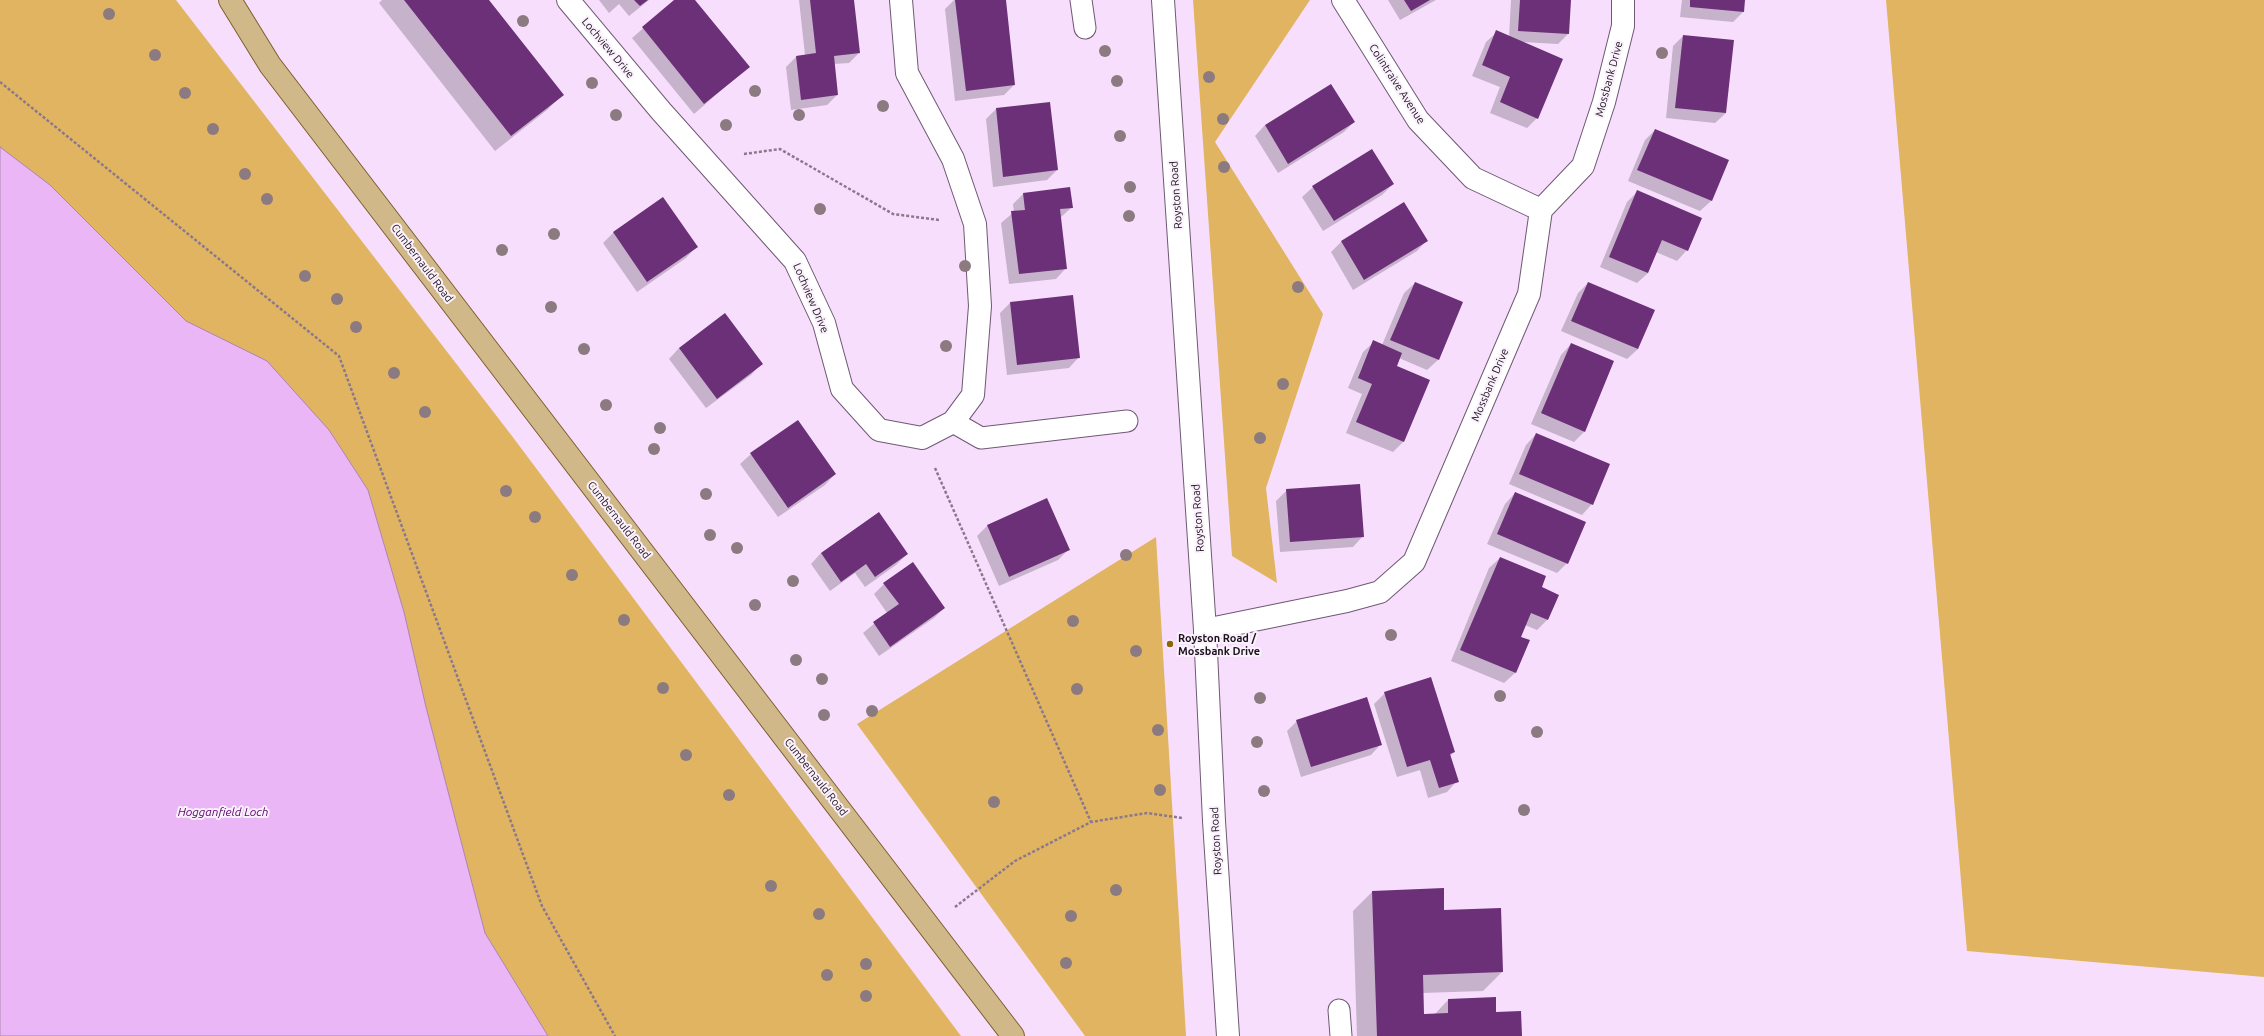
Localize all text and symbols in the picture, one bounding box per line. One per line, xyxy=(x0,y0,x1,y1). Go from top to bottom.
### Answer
street label: Lochview Drive xyxy=(579,15,637,81)
street label: Mossbank Drive xyxy=(1593,40,1625,118)
street label: Colintraive Avenue xyxy=(1366,41,1428,127)
street label: Royston Road xyxy=(1167,161,1185,229)
street label: Cumbernauld Road xyxy=(388,221,456,305)
street label: Lochview Drive xyxy=(790,261,832,335)
street label: Mossbank Drive xyxy=(1469,347,1511,423)
street label: Cumbernauld Road xyxy=(585,479,653,561)
street label: Royston Road xyxy=(1189,484,1207,552)
place label: Royston Road / Mossbank Drive xyxy=(1178,631,1260,657)
marker: Royston Road / Mossbank Drive xyxy=(1165,639,1175,649)
street label: Cumbernauld Road xyxy=(782,736,850,818)
water label: Hogganfield Loch xyxy=(178,805,268,819)
street label: Royston Road xyxy=(1208,807,1224,875)

